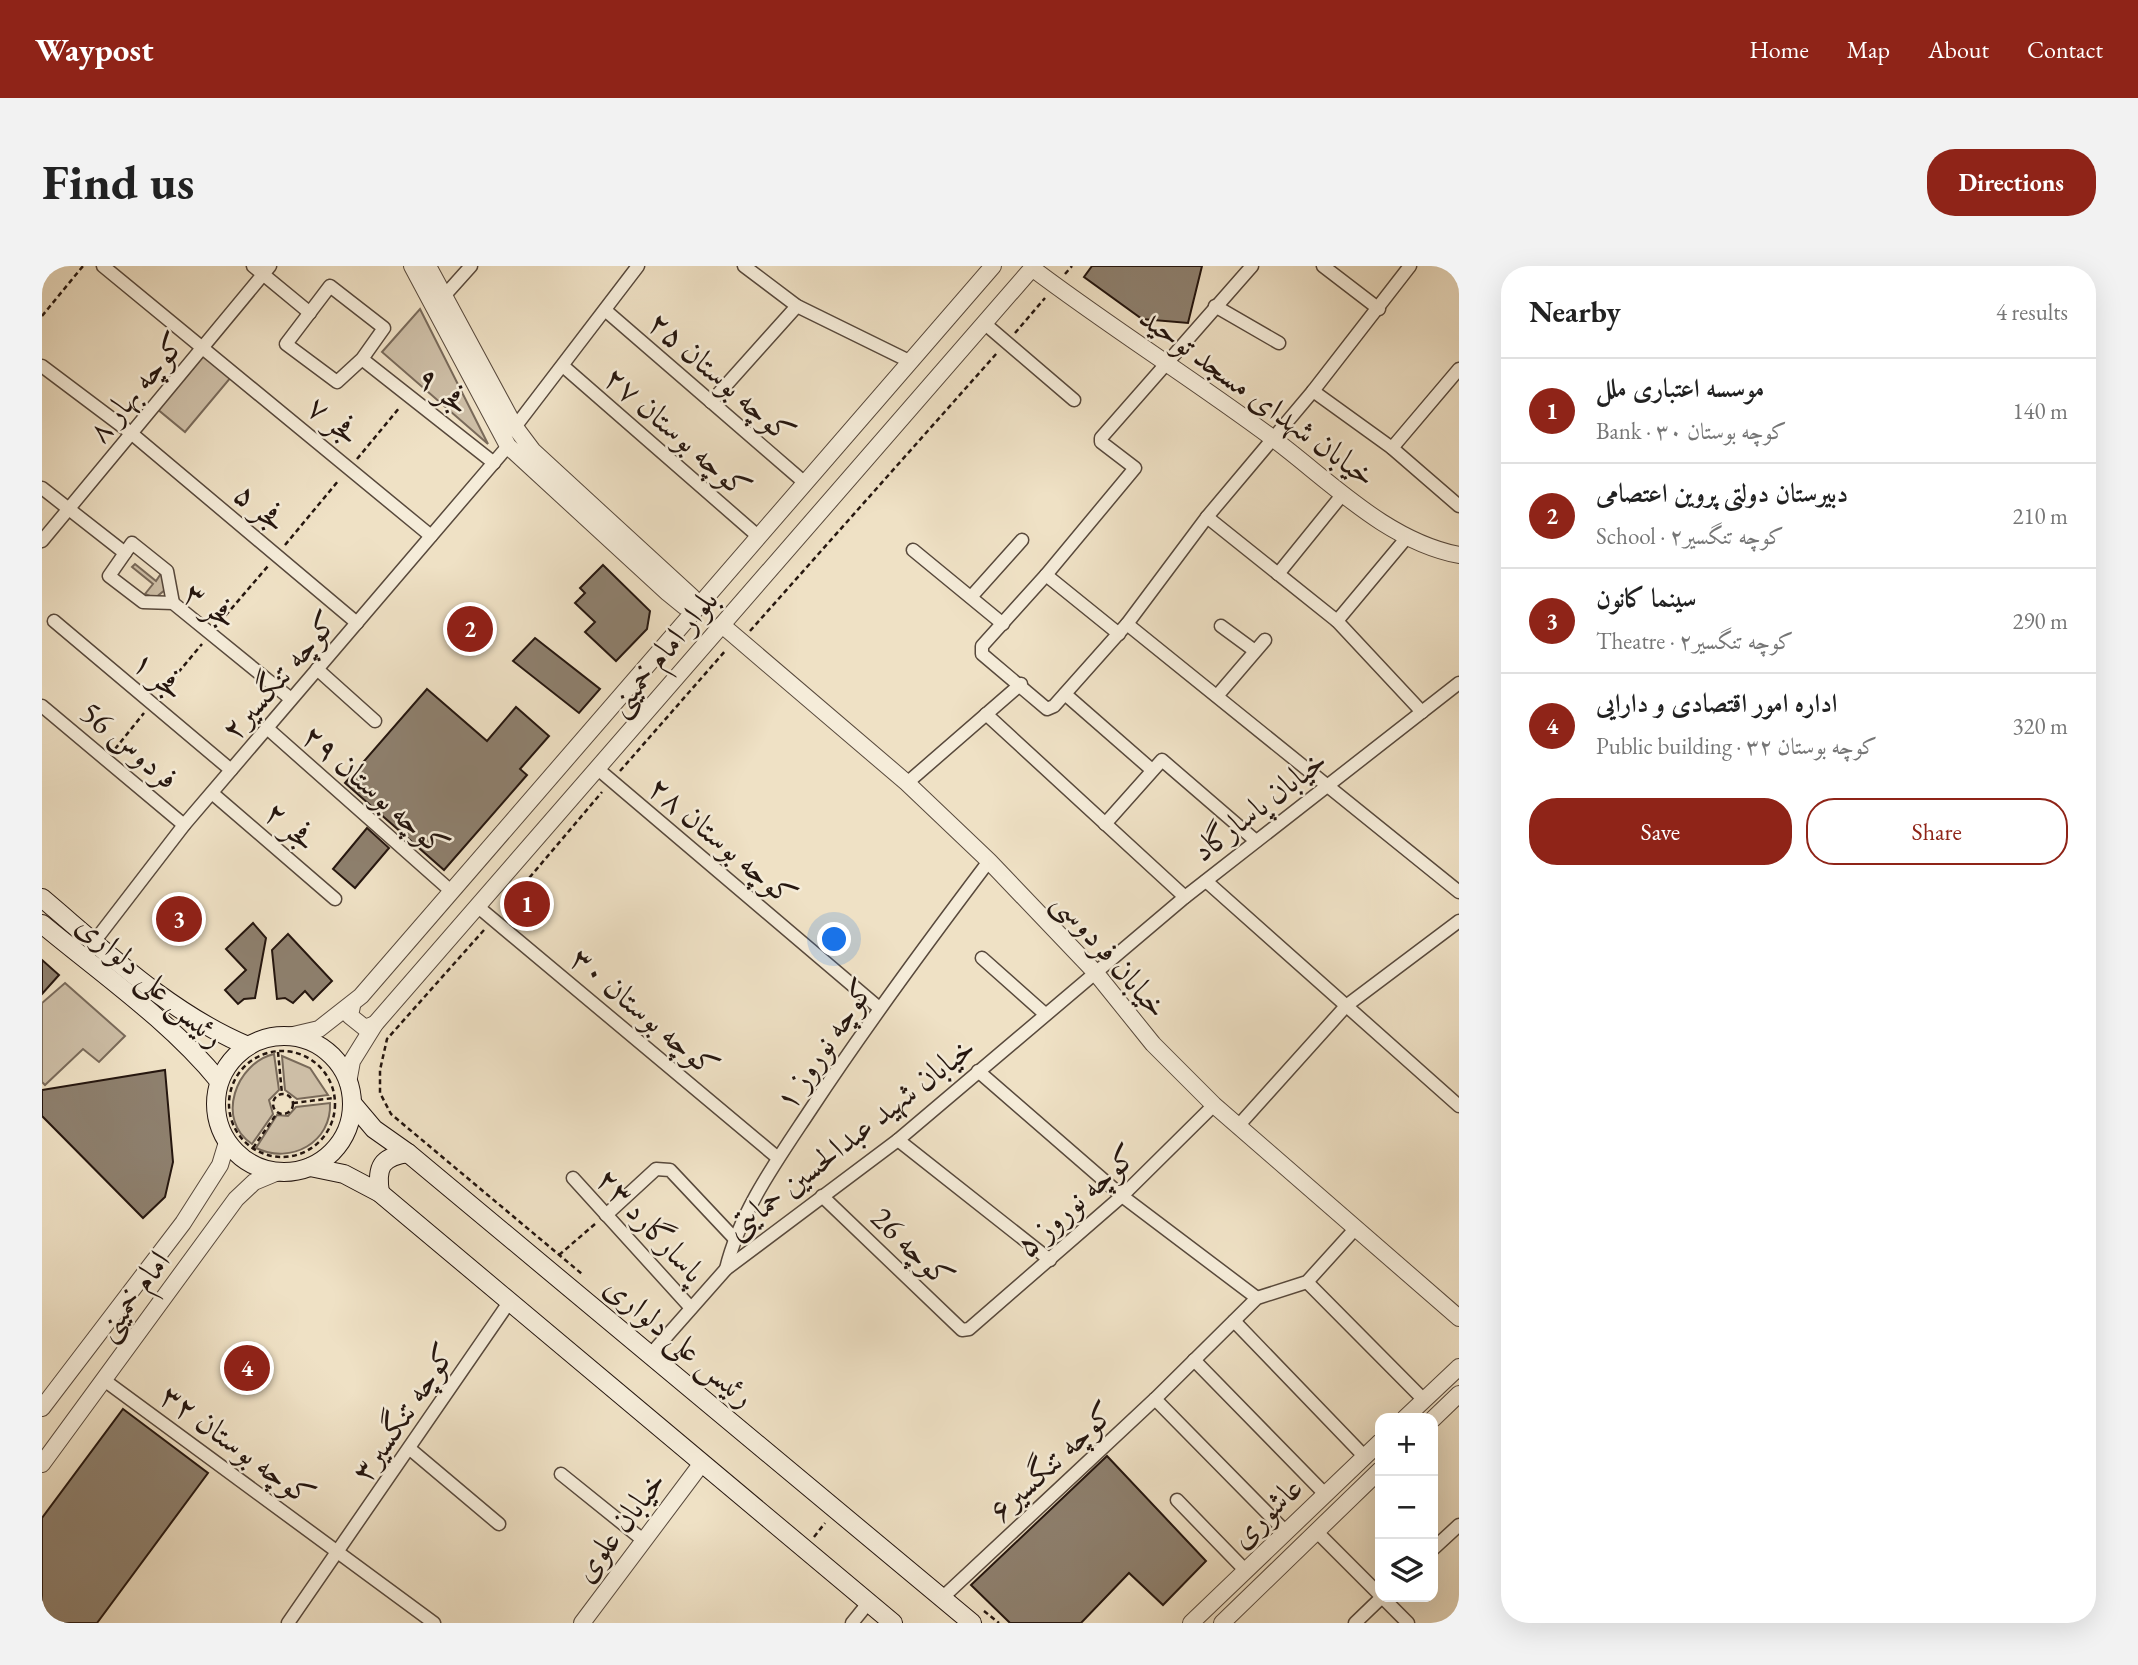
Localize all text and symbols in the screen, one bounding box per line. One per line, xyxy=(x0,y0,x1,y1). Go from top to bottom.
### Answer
text: Waypost xyxy=(35,28,154,71)
text: Home xyxy=(1749,34,1809,65)
text: Map xyxy=(1847,34,1890,65)
text: About xyxy=(1928,34,1989,65)
text: Contact xyxy=(2027,34,2103,65)
button: Directions xyxy=(1927,149,2096,216)
text: Find us xyxy=(42,150,194,214)
text: Nearby xyxy=(1529,292,1621,331)
street label: خیابان شهدای مسجد توحید xyxy=(1131,296,1385,496)
text: 4 results xyxy=(1996,297,2068,327)
street label: کوچه بوستان ۲۵ xyxy=(639,301,805,454)
street label: کوچه بهار ۸ xyxy=(77,323,195,452)
street label: فجر ۹ xyxy=(409,356,479,424)
street label: کوچه بوستان ۲۷ xyxy=(595,356,761,509)
text: موسسه اعتباری ملل xyxy=(1596,371,1764,405)
street label: فجر ۷ xyxy=(299,386,369,454)
text: 1 xyxy=(1546,396,1558,426)
text: 140 m xyxy=(2012,396,2068,426)
text: Bank · کوچه بوستان ۳۰ xyxy=(1596,416,1787,446)
street label: فجر ۵ xyxy=(226,473,296,541)
text: دبیرستان دولتی پروین اعتصامی xyxy=(1596,476,1848,510)
text: 2 xyxy=(1546,501,1558,531)
text: 210 m xyxy=(2012,501,2068,531)
text: School · کوچه تنگسیر۲ xyxy=(1596,521,1784,551)
street label: فجر ۳ xyxy=(176,572,246,638)
street label: بلوار امام خمینی xyxy=(597,580,732,728)
text: سینما کانون xyxy=(1596,581,1697,615)
street label: کوچه تنگسیر۲ xyxy=(211,601,348,749)
pin: 2 xyxy=(447,603,493,655)
text: 3 xyxy=(1546,606,1558,636)
text: 290 m xyxy=(2012,606,2068,636)
text: Theatre · کوچه تنگسیر۲ xyxy=(1596,626,1793,656)
street label: فجر ۱ xyxy=(124,641,194,709)
text: اداره امور اقتصادی و دارایی xyxy=(1596,686,1838,720)
street label: فردوس 56 xyxy=(72,691,188,799)
text: 4 xyxy=(1546,711,1558,741)
text: 320 m xyxy=(2012,711,2068,741)
street label: کوچه بوستان ۲۹ xyxy=(293,714,459,867)
text: Public building · کوچه بوستان ۳۲ xyxy=(1596,731,1877,761)
street label: خیابان پاسارگاد xyxy=(1183,739,1336,872)
street label: کوچه بوستان ۲۸ xyxy=(639,766,806,917)
street label: فجر ۲ xyxy=(256,791,326,861)
button: Save xyxy=(1529,798,1792,865)
button: Share xyxy=(1806,798,2068,865)
pin: 1 xyxy=(504,878,550,930)
street label: خیابان فردوسی xyxy=(1042,881,1178,1028)
pin: 3 xyxy=(156,893,202,945)
street label: رئیس علی دلواری xyxy=(66,904,234,1059)
your location xyxy=(817,922,851,956)
street label: کوچه بوستان ۳۰ xyxy=(561,937,728,1088)
street label: کوچه نوروز ۱ xyxy=(764,970,884,1119)
street label: خیابان شهید عبدالحسین حمایتی xyxy=(716,1026,984,1248)
street label: کوچه نوروز ۵ xyxy=(1006,1134,1147,1267)
street label: پاسارگارد ۲۳ xyxy=(585,1158,716,1294)
street label: کوچه 26 xyxy=(861,1197,964,1298)
street label: امام خمینی xyxy=(85,1242,185,1353)
street label: رئیس علی دلواری xyxy=(594,1266,764,1419)
street label: کوچه تنگسیر۳ xyxy=(341,1334,466,1490)
pin: 4 xyxy=(224,1342,270,1394)
street label: کوچه بوستان ۳۲ xyxy=(151,1374,324,1516)
street label: کوچه تنگسیر۶ xyxy=(979,1391,1124,1531)
map controls xyxy=(1375,1413,1438,1602)
button: + xyxy=(1375,1413,1438,1476)
street label: خیابان علوی xyxy=(563,1462,675,1590)
street label: عاشوری xyxy=(1220,1467,1312,1557)
button: − xyxy=(1375,1476,1438,1539)
button: layers xyxy=(1375,1539,1438,1602)

